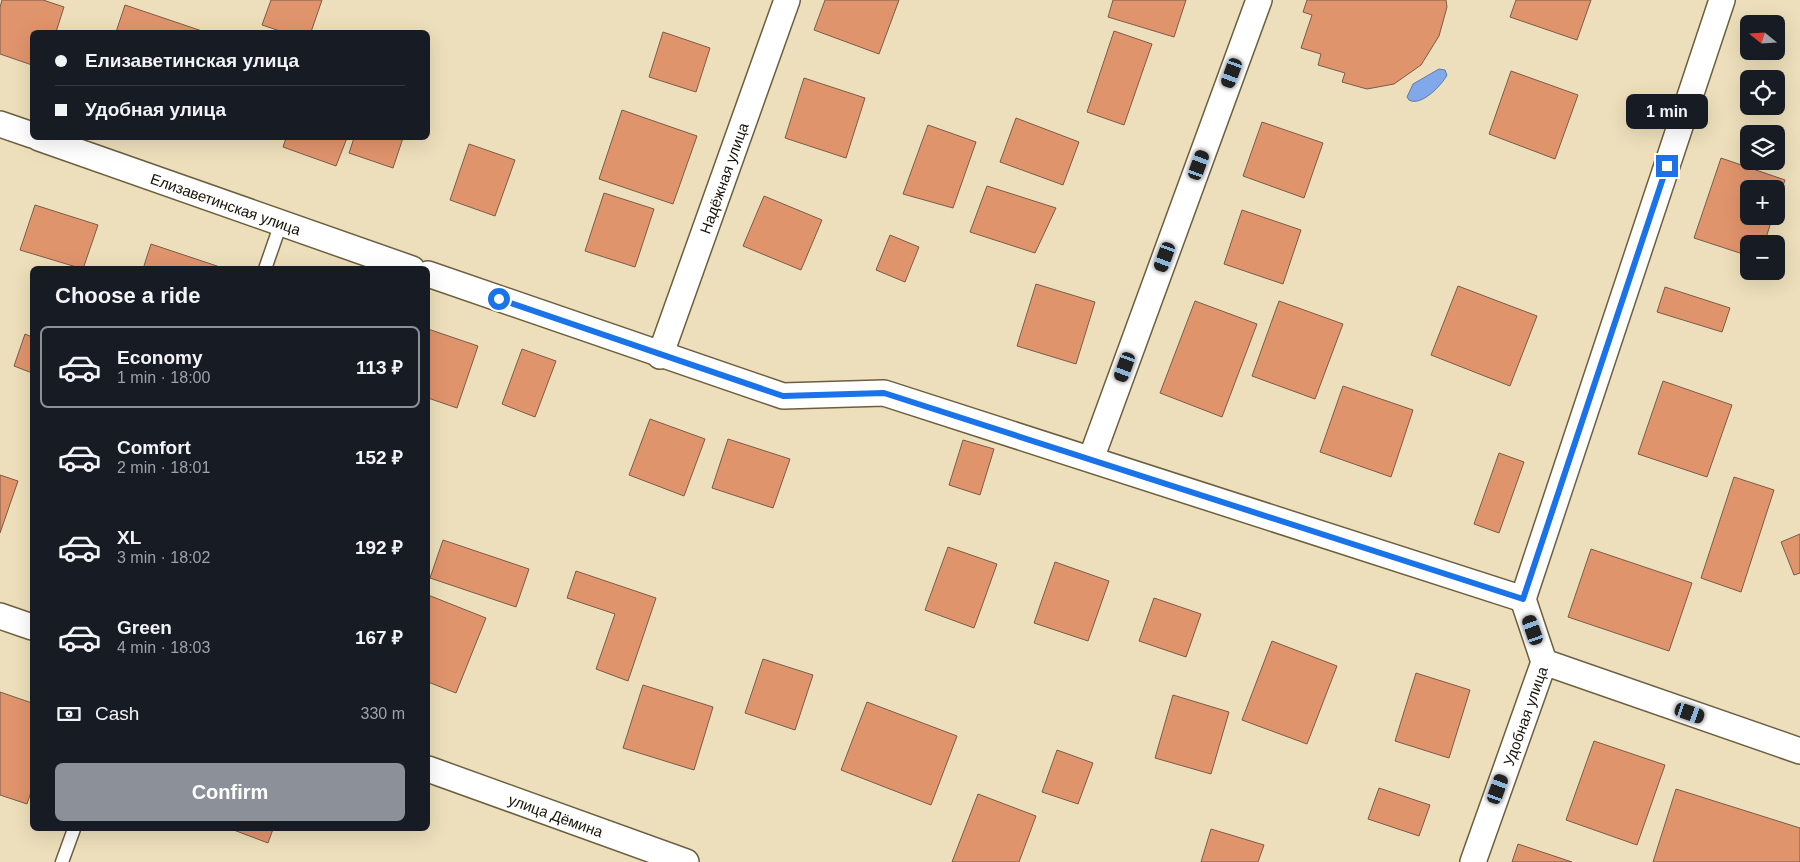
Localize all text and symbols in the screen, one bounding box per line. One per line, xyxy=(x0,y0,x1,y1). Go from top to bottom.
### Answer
north arrow xyxy=(1740,15,1785,60)
map controls xyxy=(1740,15,1785,280)
text: Елизаветинская улица xyxy=(85,50,299,71)
car xyxy=(1219,56,1244,90)
button: locate xyxy=(1740,70,1785,115)
callout: 1 min xyxy=(1626,94,1708,128)
text: Удобная улица xyxy=(85,99,226,120)
text: 1 min xyxy=(1646,103,1688,120)
street label: Надёжная улица xyxy=(696,120,751,236)
button: layers xyxy=(1740,125,1785,170)
car xyxy=(1186,148,1211,182)
route end xyxy=(1656,155,1678,177)
street label: Елизаветинская улица xyxy=(148,169,304,238)
button: + xyxy=(1740,180,1785,225)
button: − xyxy=(1740,235,1785,280)
car xyxy=(1152,240,1177,274)
text: Choose a ride xyxy=(55,283,200,308)
route start xyxy=(488,288,510,310)
icon: car xyxy=(57,345,102,390)
text: Economy xyxy=(117,347,203,368)
car xyxy=(1112,350,1137,384)
text: 113 ₽ xyxy=(356,357,403,378)
text: 1 min · 18:00 xyxy=(117,369,210,386)
icon: car xyxy=(57,435,102,480)
text: Comfort xyxy=(117,437,191,458)
text: 152 ₽ xyxy=(355,447,403,468)
text: 2 min · 18:01 xyxy=(117,459,210,476)
icon: car xyxy=(57,525,102,570)
text: XL xyxy=(117,527,141,548)
text: 192 ₽ xyxy=(355,537,403,558)
text: 3 min · 18:02 xyxy=(117,549,210,566)
car xyxy=(1521,613,1544,647)
icon: car xyxy=(57,615,102,660)
text: Green xyxy=(117,617,172,638)
text: 167 ₽ xyxy=(355,627,403,648)
text: 4 min · 18:03 xyxy=(117,639,210,656)
street label: Удобная улица xyxy=(1499,663,1551,768)
icon: cash xyxy=(55,700,83,728)
car xyxy=(1673,701,1706,725)
text: Cash xyxy=(95,703,139,724)
text: 330 m xyxy=(361,705,405,722)
button: Confirm xyxy=(55,763,405,821)
car xyxy=(1485,772,1510,806)
street label: улица Дёмина xyxy=(506,790,606,840)

